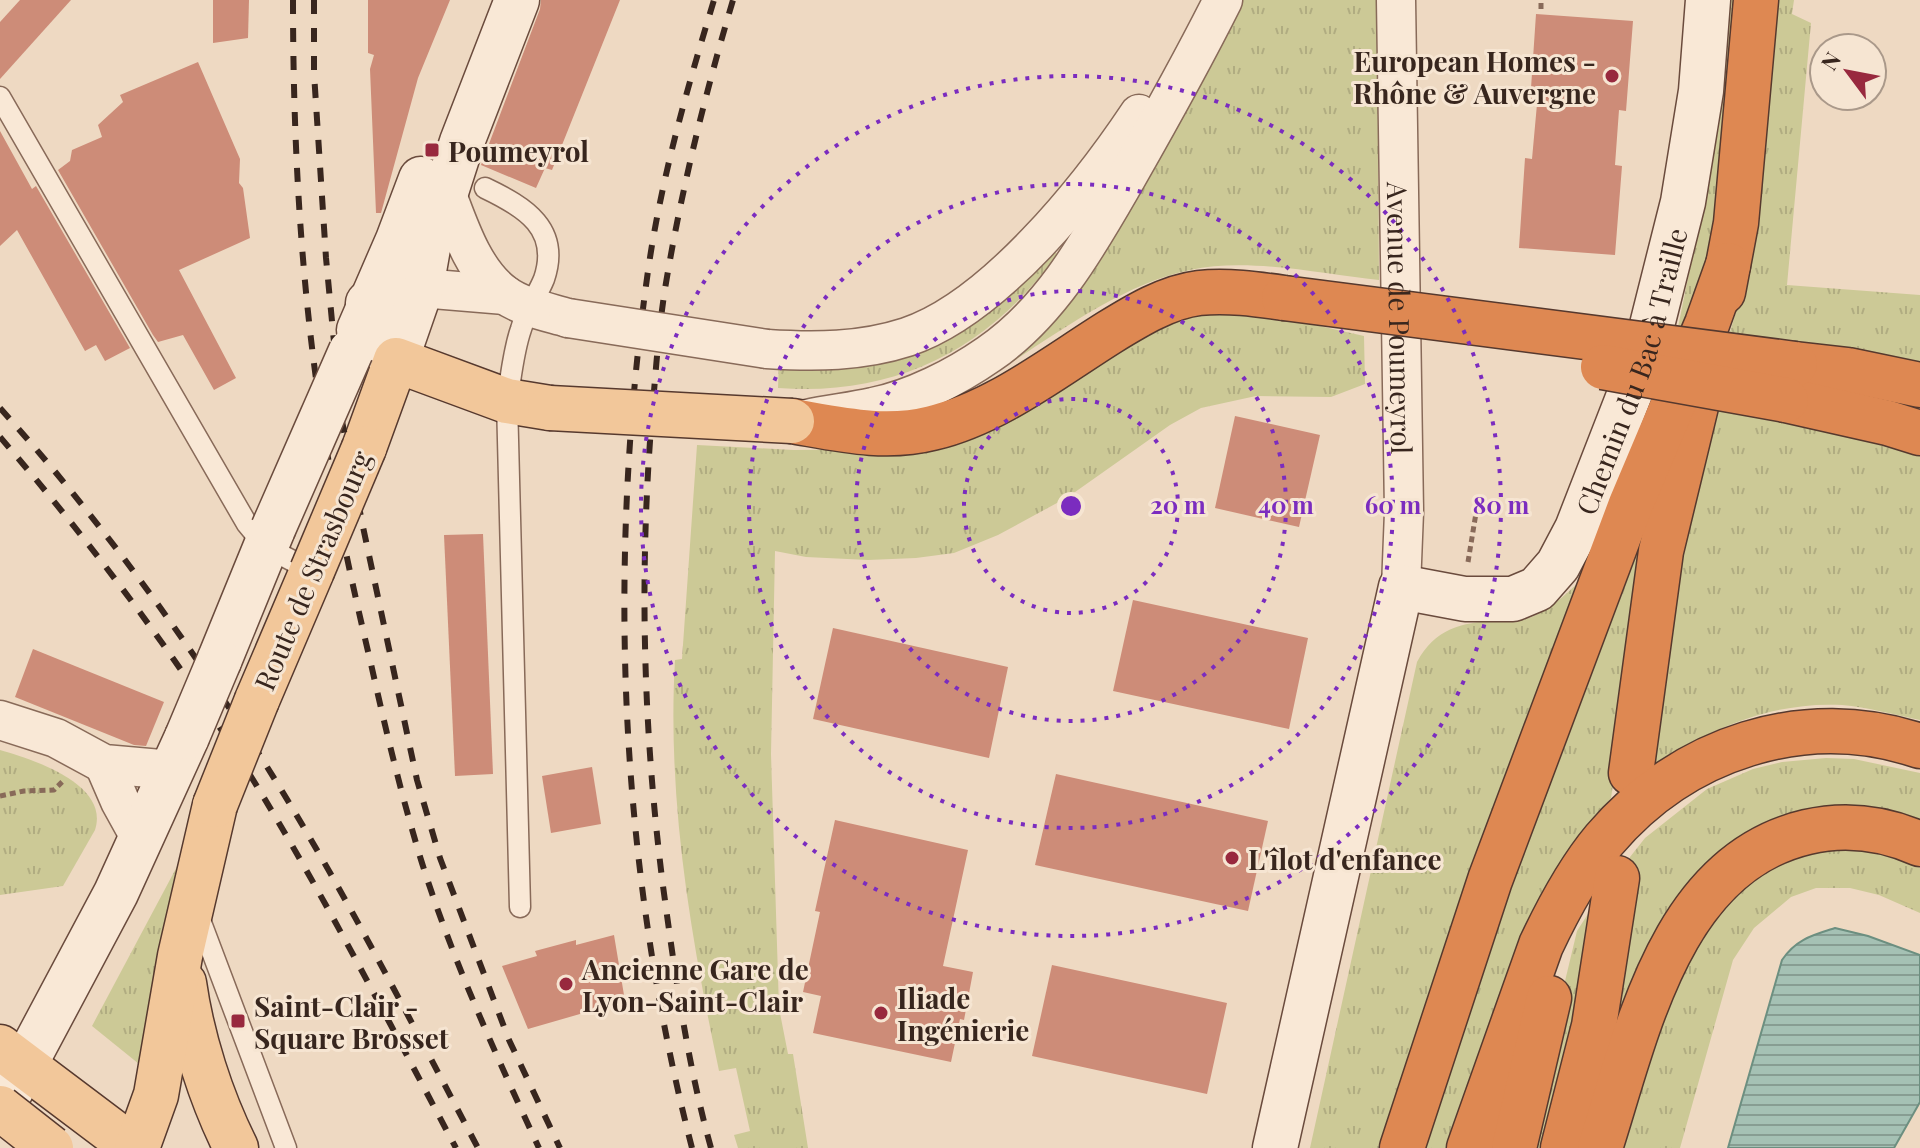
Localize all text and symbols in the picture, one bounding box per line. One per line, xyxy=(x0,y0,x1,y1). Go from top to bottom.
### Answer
north arrow xyxy=(1808,32,1888,112)
place label: European Homes - Rhône & Auvergne xyxy=(1353,42,1596,111)
text: N xyxy=(1813,46,1847,76)
marker: European Homes - Rhône & Auvergne xyxy=(1603,67,1621,85)
place label: Poumeyrol xyxy=(448,132,589,169)
marker: Poumeyrol xyxy=(423,141,441,159)
street label: Avenue de Poumeyrol xyxy=(1380,180,1422,454)
street label: Chemin du Bac à Traille xyxy=(1566,224,1694,520)
street label: Route de Strasbourg xyxy=(245,444,379,695)
text: 20 m xyxy=(1150,488,1206,520)
text: 40 m xyxy=(1258,488,1314,520)
text: 60 m xyxy=(1365,488,1421,520)
text: 80 m xyxy=(1473,488,1529,520)
centre of rings xyxy=(1057,492,1085,520)
place label: L'îlot d'enfance xyxy=(1248,840,1442,877)
marker: L'îlot d'enfance xyxy=(1223,849,1241,867)
place label: Ancienne Gare de Lyon-Saint-Clair xyxy=(581,950,809,1019)
marker: Ancienne Gare de Lyon-Saint-Clair xyxy=(557,975,575,993)
place label: Iliade Ingénierie xyxy=(897,979,1029,1048)
place label: Saint-Clair - Square Brosset xyxy=(254,987,449,1056)
marker: Iliade Ingénierie xyxy=(872,1004,890,1022)
marker: Saint-Clair - Square Brosset xyxy=(229,1012,247,1030)

